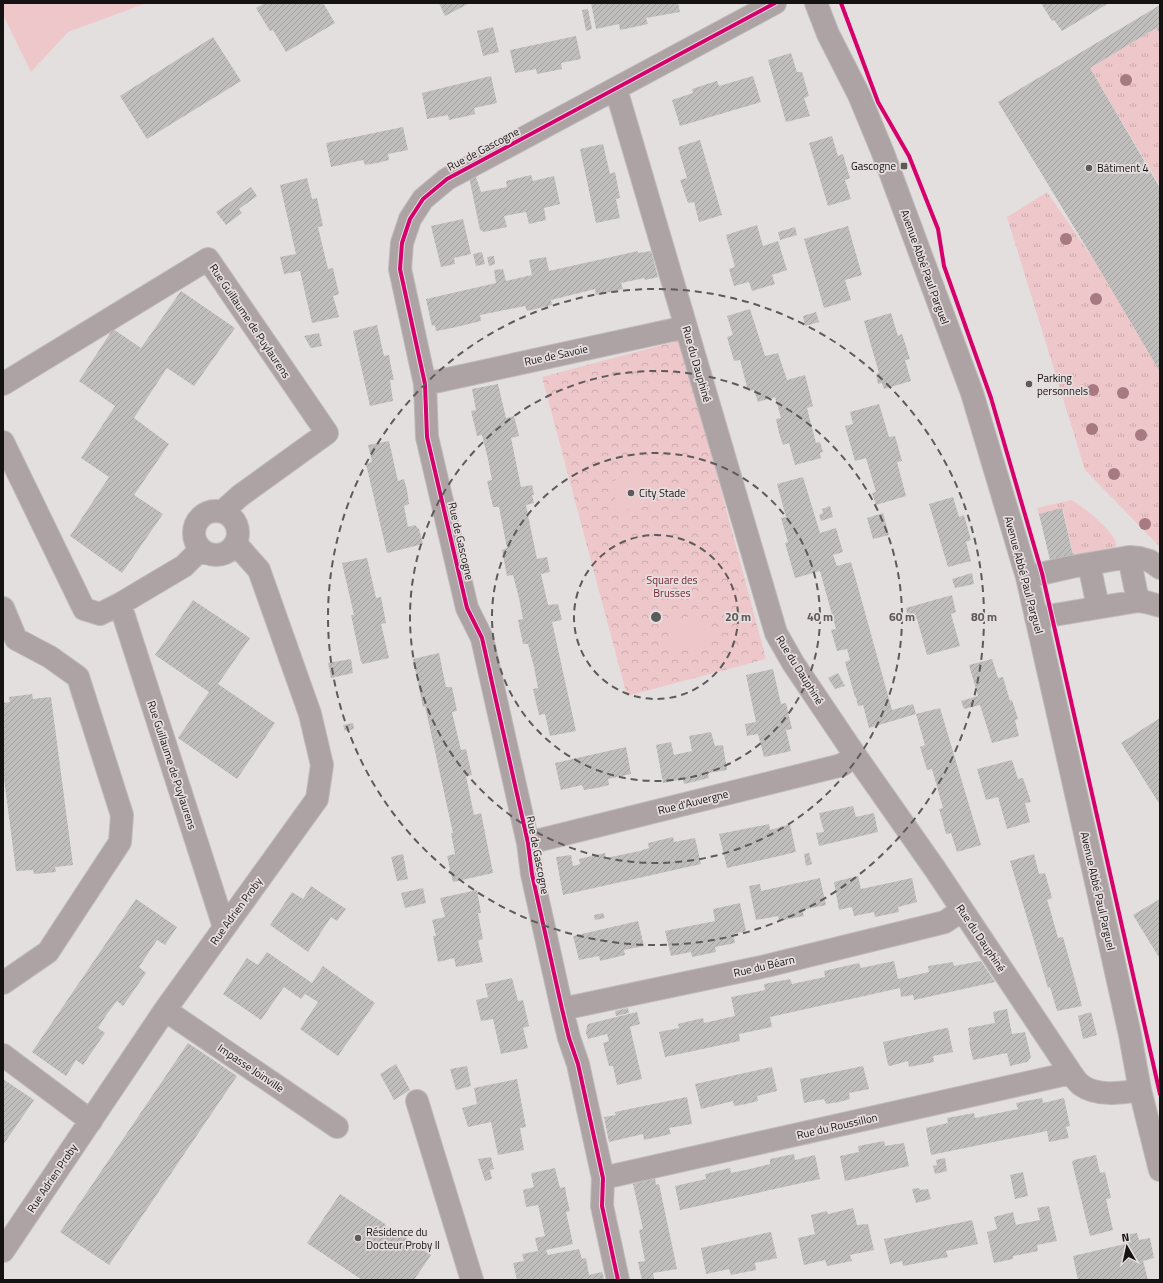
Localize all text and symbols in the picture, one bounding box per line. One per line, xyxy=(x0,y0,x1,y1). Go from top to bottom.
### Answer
street label: Rue de Gascogne xyxy=(444,123,522,175)
place label: Gascogne xyxy=(851,158,896,174)
place label: Bâtiment 4 xyxy=(1097,160,1149,176)
marker: Gascogne xyxy=(899,161,909,171)
marker: Bâtiment 4 xyxy=(1084,163,1094,173)
street label: Avenue Abbé Paul Parguel xyxy=(897,207,953,327)
street label: Rue Guillaume de Puylaurens xyxy=(206,261,294,381)
street label: Rue du Dauphiné xyxy=(678,324,716,404)
street label: Rue de Savoie xyxy=(523,340,590,370)
place label: Parking personnels xyxy=(1037,370,1088,399)
marker: Parking personnels xyxy=(1024,379,1034,389)
place label: City Stade xyxy=(639,485,686,501)
marker: City Stade xyxy=(626,488,636,498)
street label: Rue de Gascogne xyxy=(444,501,478,582)
street label: Avenue Abbé Paul Parguel xyxy=(1001,514,1047,636)
park label: Square des Brusses xyxy=(646,572,698,601)
text: 20 m xyxy=(725,607,751,626)
text: 40 m xyxy=(807,607,833,626)
text: 60 m xyxy=(889,607,915,626)
text: 80 m xyxy=(971,607,997,626)
centre of rings xyxy=(649,610,663,624)
street label: Rue du Dauphiné xyxy=(772,632,828,708)
street label: Rue Guillaume de Puylaurens xyxy=(144,698,200,832)
street label: Rue d'Auvergne xyxy=(656,785,730,818)
street label: Rue de Gascogne xyxy=(523,814,554,896)
street label: Avenue Abbé Paul Parguel xyxy=(1077,830,1119,952)
street label: Rue Adrien Proby xyxy=(206,873,266,948)
street label: Rue du Dauphiné xyxy=(952,901,1010,975)
street label: Rue du Béarn xyxy=(732,951,796,981)
street label: Impasse Joinville xyxy=(215,1040,288,1096)
street label: Rue du Roussillon xyxy=(795,1109,879,1143)
street label: Rue Adrien Proby xyxy=(23,1140,81,1216)
place label: Résidence du Docteur Proby II xyxy=(366,1224,440,1253)
north arrow xyxy=(1107,1227,1147,1267)
text: N xyxy=(1120,1229,1130,1246)
marker: Résidence du Docteur Proby II xyxy=(353,1233,363,1243)

